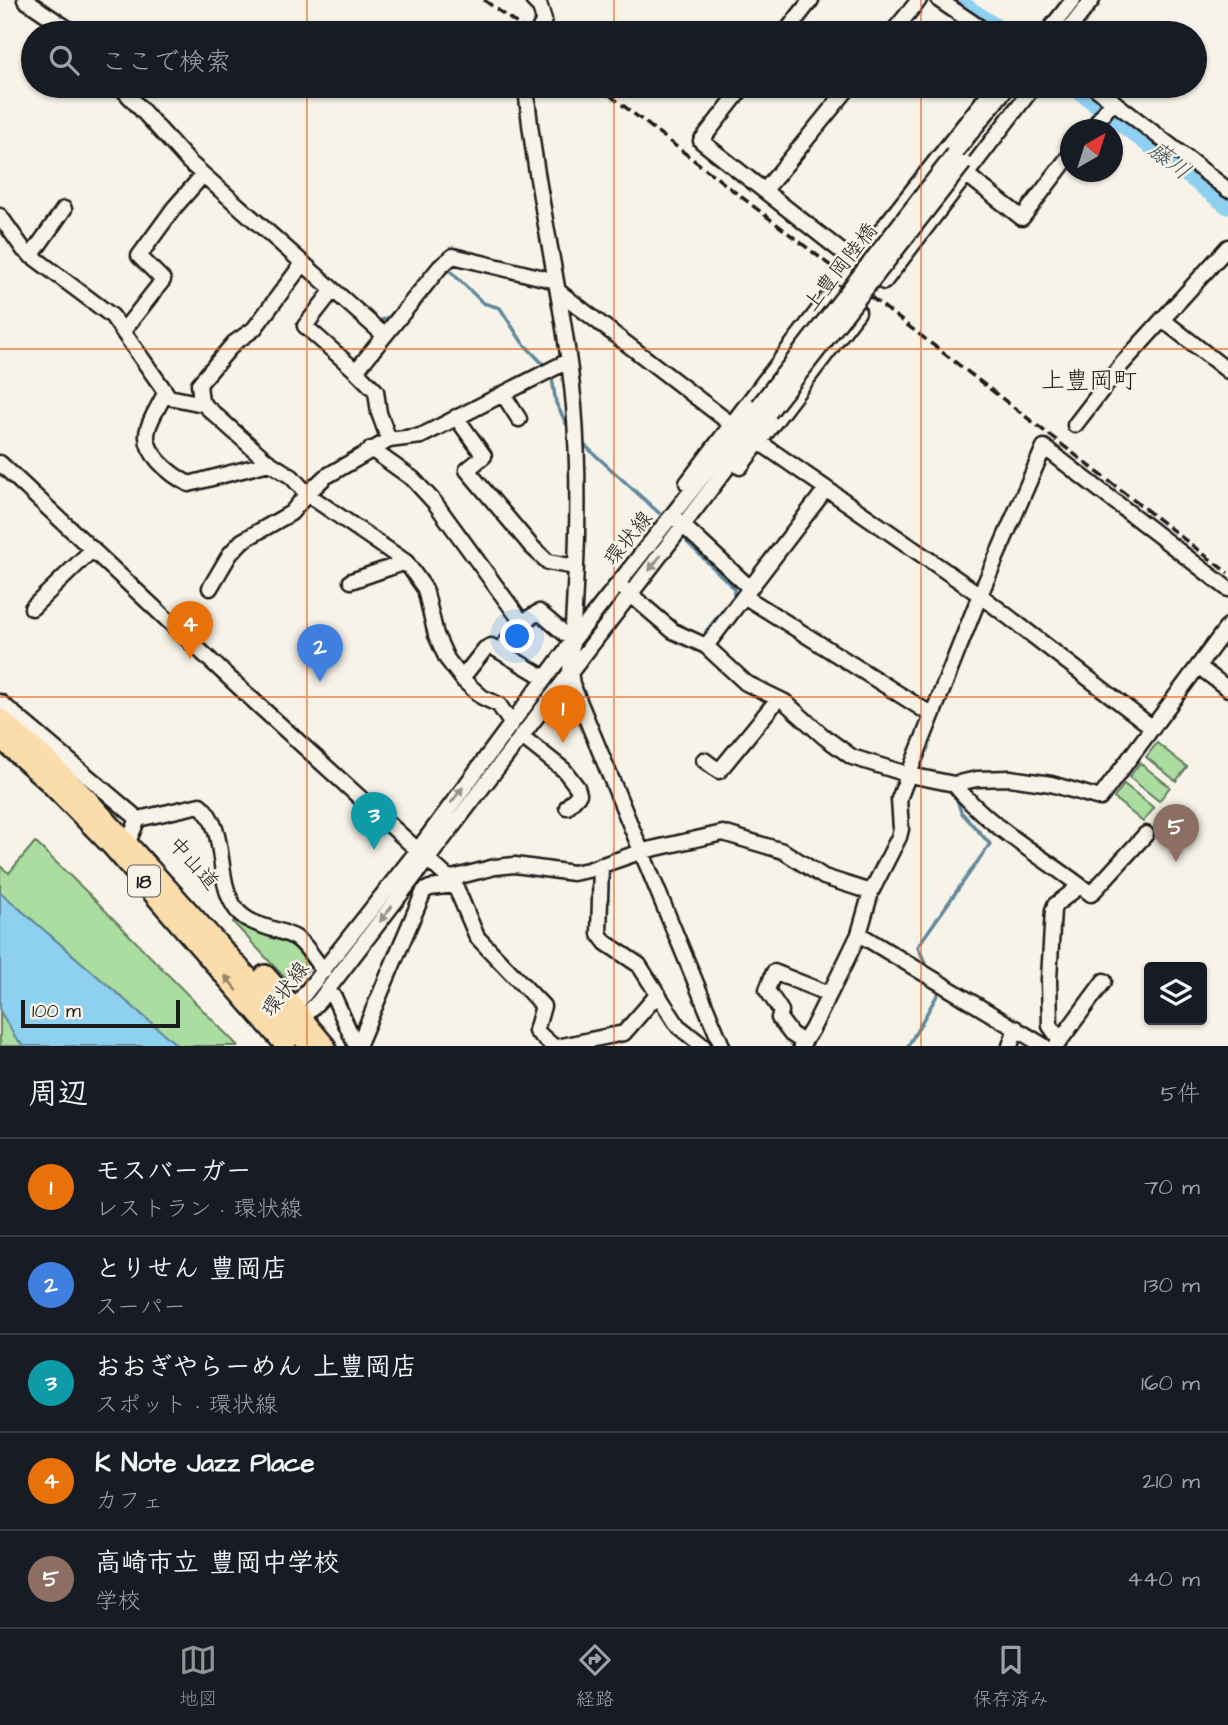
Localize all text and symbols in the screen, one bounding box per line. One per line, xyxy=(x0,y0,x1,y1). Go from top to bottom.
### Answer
search box xyxy=(21,21,1207,98)
icon: search xyxy=(45,41,83,79)
text: ここで検索 xyxy=(101,44,231,80)
north arrow xyxy=(1060,119,1123,182)
water label: 藤川 xyxy=(1141,134,1197,188)
street label: 上豊岡陸橋 xyxy=(797,217,884,318)
district label: 上豊岡町 xyxy=(1041,364,1137,398)
street label: 環状線 xyxy=(597,505,659,572)
one-way arrow xyxy=(648,554,662,572)
pin: 4 xyxy=(167,601,213,659)
your location xyxy=(500,619,534,653)
pin: 2 xyxy=(297,624,343,682)
pin: 1 xyxy=(540,685,586,743)
one-way arrow xyxy=(450,786,464,805)
pin: 3 xyxy=(351,792,397,850)
pin: 5 xyxy=(1153,804,1199,862)
street label: 中山道 xyxy=(162,830,225,896)
road number: 18 xyxy=(128,866,160,897)
one-way arrow xyxy=(378,905,393,923)
street label: 環状線 xyxy=(255,955,316,1023)
map controls xyxy=(1144,962,1207,1025)
button: layers xyxy=(1144,962,1207,1025)
one-way arrow xyxy=(223,974,239,992)
scale bar xyxy=(21,997,180,1029)
text: 100 m xyxy=(32,998,81,1025)
text: 周辺 xyxy=(28,1073,88,1115)
text: 5件 xyxy=(1161,1078,1200,1110)
text: モスバーガー xyxy=(95,1153,252,1189)
text: 1 xyxy=(50,1171,52,1203)
text: 70 m xyxy=(1144,1171,1200,1203)
text: レストラン · 環状線 xyxy=(95,1193,303,1225)
text: とりせん 豊岡店 xyxy=(95,1251,287,1287)
text: 2 xyxy=(44,1269,58,1301)
text: 130 m xyxy=(1144,1269,1200,1301)
text: スーパー xyxy=(95,1291,186,1323)
text: おおぎやらーめん 上豊岡店 xyxy=(95,1349,417,1385)
text: 3 xyxy=(45,1367,57,1399)
text: 160 m xyxy=(1141,1367,1200,1399)
text: スポット · 環状線 xyxy=(95,1389,278,1421)
text: K Note Jazz Place xyxy=(95,1445,315,1481)
text: 4 xyxy=(43,1465,59,1497)
text: 210 m xyxy=(1142,1465,1200,1497)
text: カフェ xyxy=(95,1485,164,1517)
text: 高崎市立 豊岡中学校 xyxy=(95,1545,339,1581)
text: 5 xyxy=(43,1563,59,1595)
text: 440 m xyxy=(1127,1563,1200,1595)
text: 学校 xyxy=(95,1585,141,1617)
tab: 地図 xyxy=(179,1641,217,1713)
tab: 経路 xyxy=(576,1641,614,1713)
tab: 保存済み xyxy=(973,1641,1049,1713)

